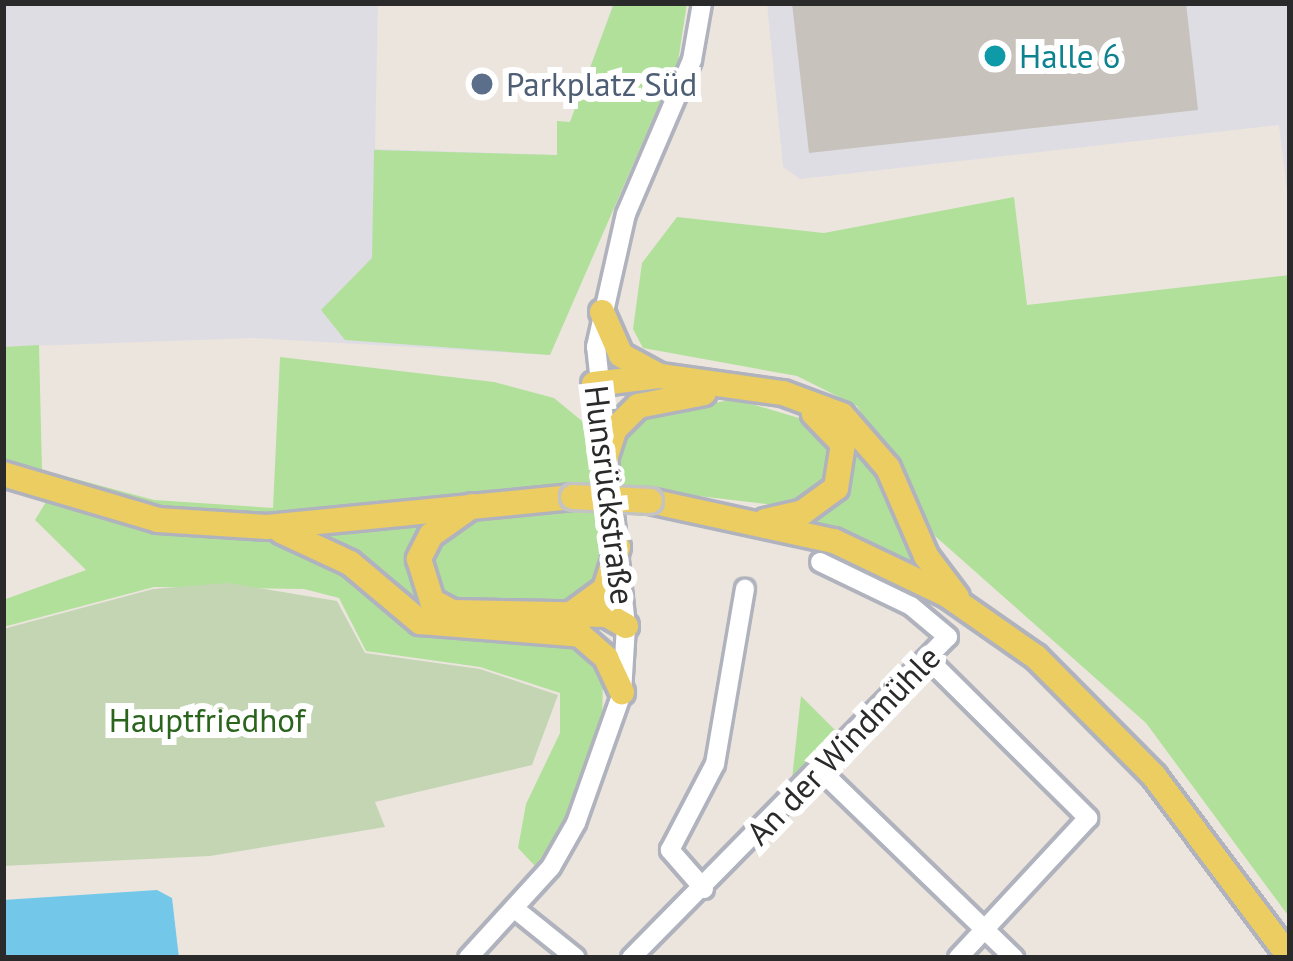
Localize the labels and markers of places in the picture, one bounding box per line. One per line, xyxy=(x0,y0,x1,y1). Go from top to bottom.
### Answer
place label: Halle 6 xyxy=(1019,36,1120,76)
marker: Halle 6 xyxy=(982,43,1008,69)
place label: Parkplatz Süd xyxy=(506,64,698,104)
marker: Parkplatz Süd xyxy=(469,71,495,97)

